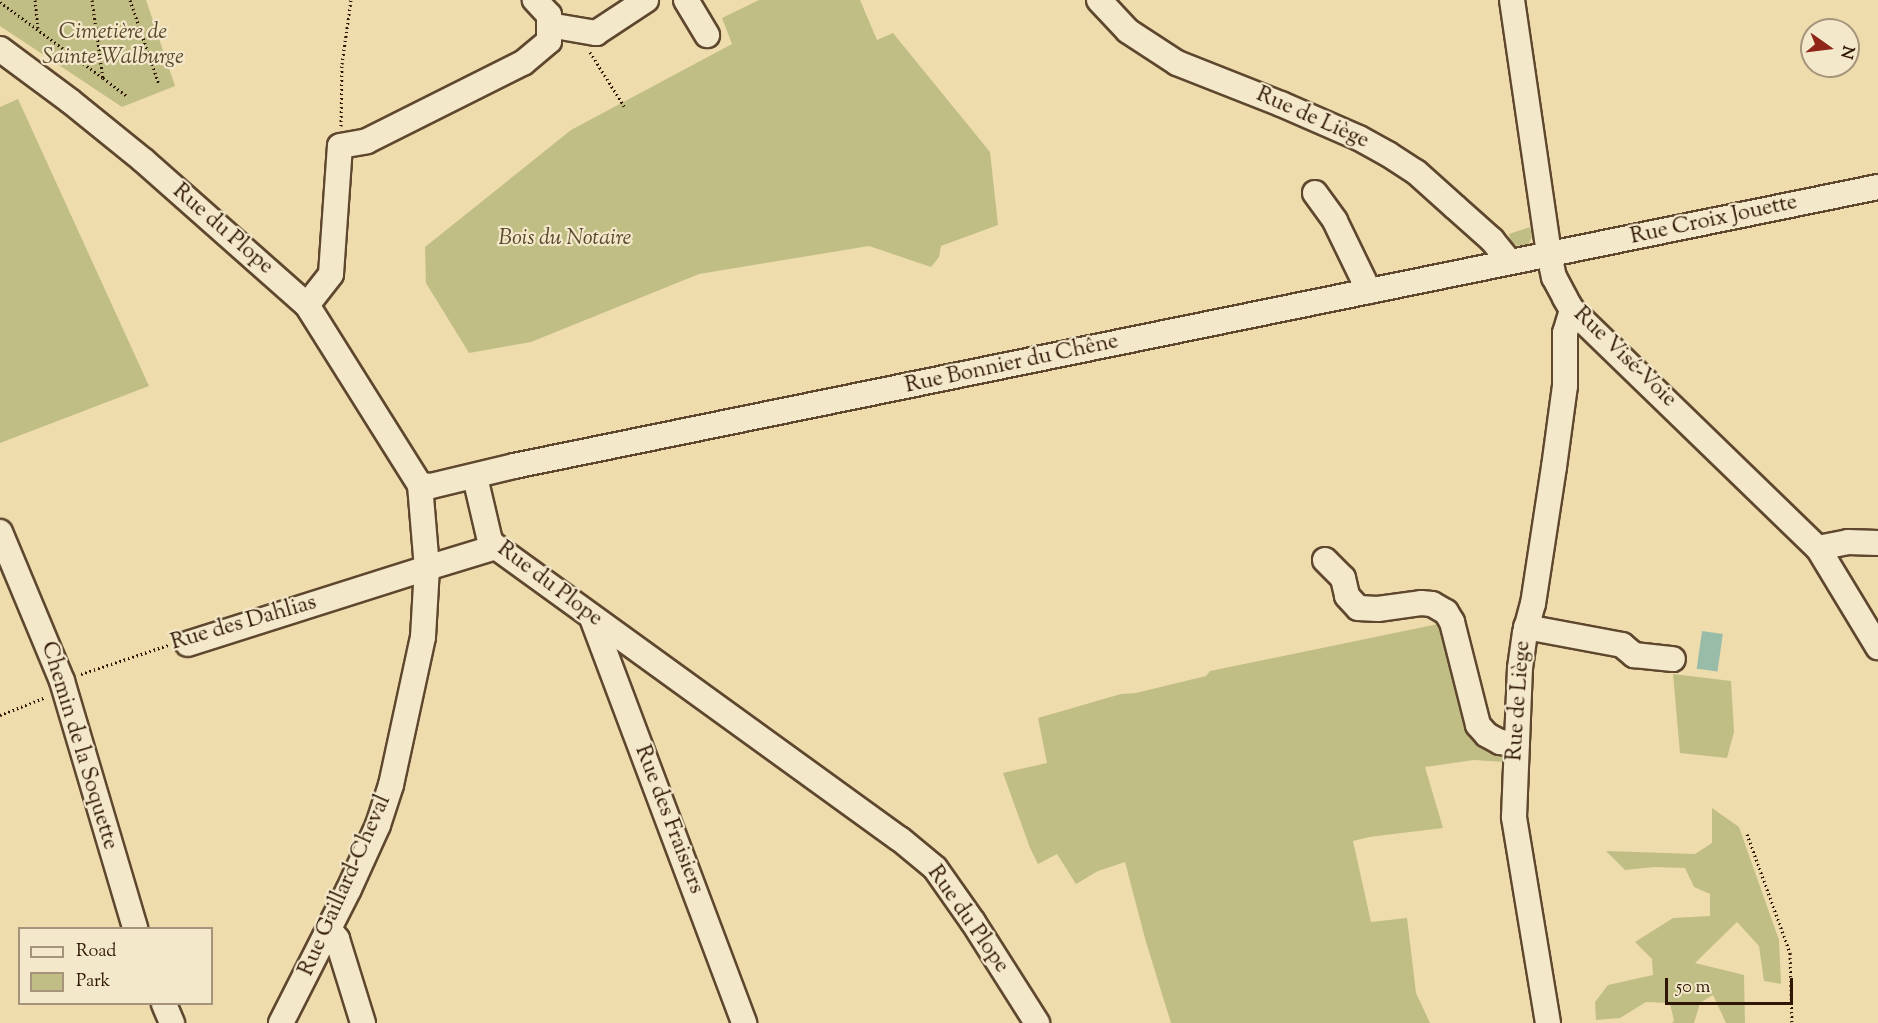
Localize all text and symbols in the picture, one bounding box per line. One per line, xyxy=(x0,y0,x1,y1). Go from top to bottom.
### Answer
north arrow xyxy=(1800,18,1860,78)
park label: Cimetière de Sainte-Walburge xyxy=(42,20,184,72)
text: N xyxy=(1833,43,1859,61)
street label: Rue de Liège xyxy=(1252,82,1372,156)
street label: Rue du Plope xyxy=(166,179,278,281)
street label: Rue Croix Jouette xyxy=(1628,190,1800,252)
park label: Bois du Notaire xyxy=(499,227,631,253)
street label: Rue Visé-Voie xyxy=(1567,302,1681,414)
street label: Rue Bonnier du Chêne xyxy=(903,329,1121,401)
street label: Rue du Plope xyxy=(491,537,607,633)
street label: Rue des Dahlias xyxy=(168,591,320,657)
street label: Chemin de la Soquette xyxy=(34,639,122,853)
street label: Rue de Liège xyxy=(1503,640,1537,762)
street label: Rue des Fraisiers xyxy=(628,742,708,898)
street label: Rue Gaillard-Cheval xyxy=(294,791,398,981)
street label: Rue du Plope xyxy=(920,861,1014,979)
legend xyxy=(18,927,213,1005)
text: Road xyxy=(76,939,116,965)
scale bar xyxy=(1668,966,1796,1004)
text: Park xyxy=(76,969,110,995)
text: 50 m xyxy=(1676,975,1710,1001)

